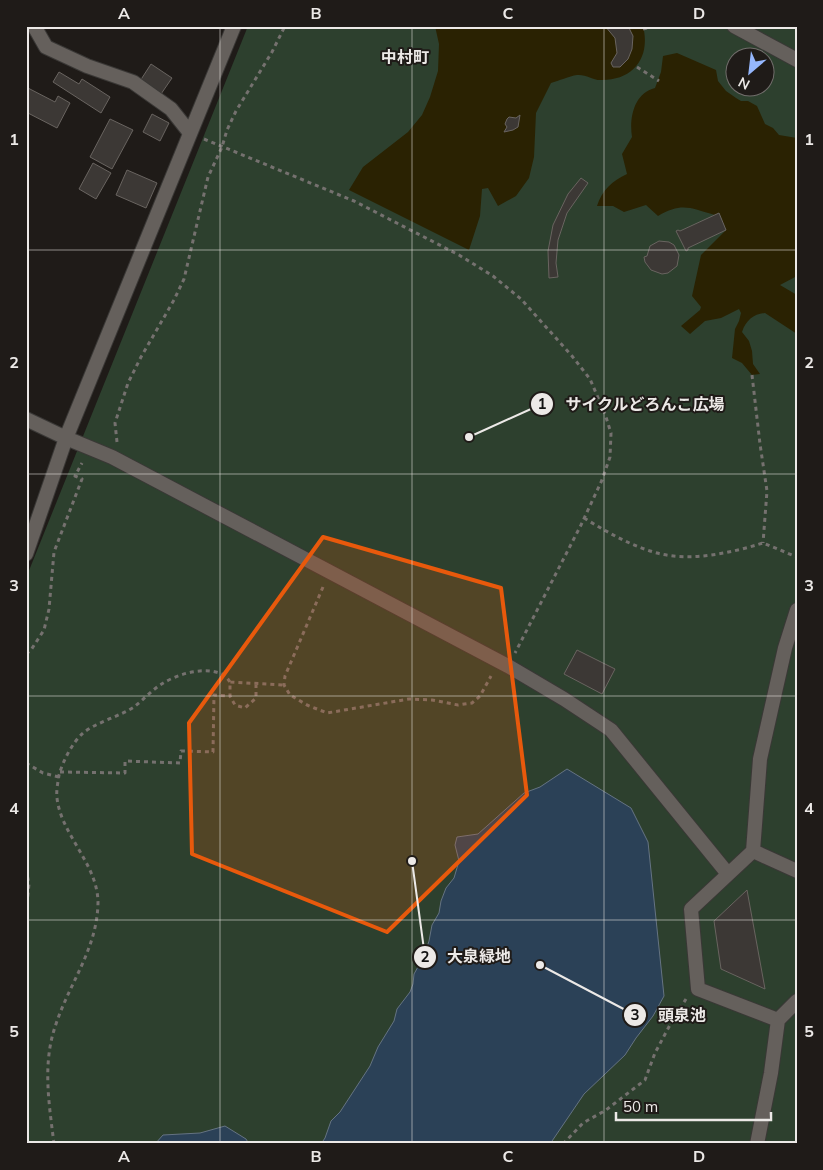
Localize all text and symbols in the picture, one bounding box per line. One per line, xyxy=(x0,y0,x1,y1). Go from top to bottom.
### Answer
text: A xyxy=(118,3,130,23)
text: B xyxy=(310,3,322,23)
text: C xyxy=(503,3,514,23)
text: D xyxy=(693,3,705,23)
district label: 中村町 xyxy=(381,47,429,67)
north arrow xyxy=(726,48,776,98)
text: N xyxy=(735,73,753,94)
text: 1 xyxy=(9,129,19,149)
text: 1 xyxy=(804,129,814,149)
text: 2 xyxy=(9,352,19,372)
text: 2 xyxy=(804,352,814,372)
callout: サイクルどろんこ広場 xyxy=(530,388,735,419)
text: 1 xyxy=(537,394,547,413)
text: サイクルどろんこ広場 xyxy=(565,394,725,414)
text: 3 xyxy=(9,575,19,595)
text: 3 xyxy=(804,575,814,595)
text: 4 xyxy=(9,798,19,818)
text: 4 xyxy=(804,798,814,818)
callout: 大泉緑地 xyxy=(412,941,521,972)
text: 大泉緑地 xyxy=(447,946,511,966)
text: 2 xyxy=(420,947,430,966)
callout: 頭泉池 xyxy=(623,1000,716,1031)
text: 3 xyxy=(630,1005,640,1024)
text: 頭泉池 xyxy=(658,1005,706,1025)
text: 5 xyxy=(9,1021,19,1041)
text: 5 xyxy=(804,1021,814,1041)
scale bar xyxy=(616,1090,770,1122)
text: 50 m xyxy=(623,1097,658,1116)
text: A xyxy=(118,1146,130,1166)
text: B xyxy=(310,1146,322,1166)
text: C xyxy=(503,1146,514,1166)
text: D xyxy=(693,1146,705,1166)

